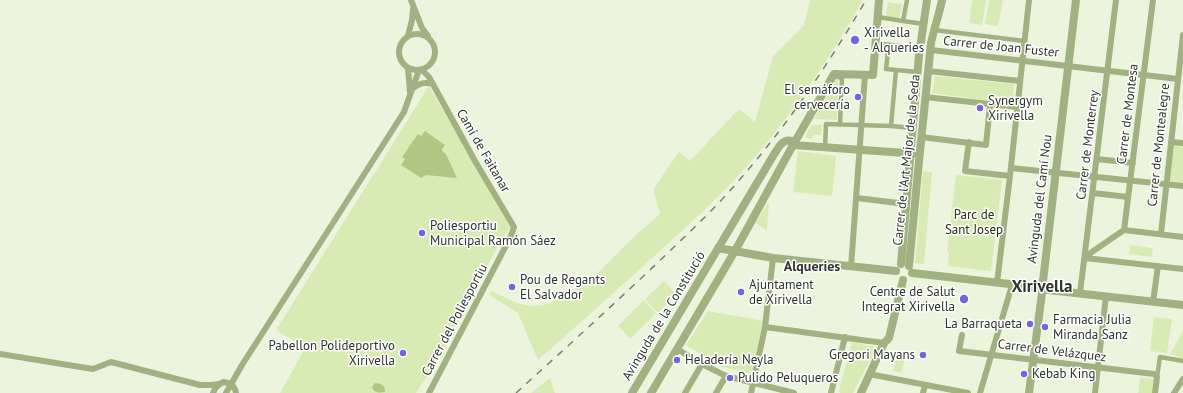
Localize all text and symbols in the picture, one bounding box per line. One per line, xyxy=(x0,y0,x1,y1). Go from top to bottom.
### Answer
place label: Xirivella - Alqueries xyxy=(864,25,924,56)
street label: Carrer de Joan Fuster xyxy=(942,33,1060,61)
marker: Xirivella - Alqueries xyxy=(849,34,861,46)
street label: Carrer de Montesa xyxy=(1114,63,1142,165)
street label: Carrer de l'Art Major de la Seda xyxy=(890,74,924,246)
place label: El semáforo cervecería xyxy=(784,82,850,113)
street label: Carrer de Montealegre xyxy=(1145,83,1173,207)
street label: Carrer de Monterrey xyxy=(1074,89,1102,201)
marker: El semáforo cervecería xyxy=(853,92,863,102)
place label: Synergym Xirivella xyxy=(988,93,1043,124)
marker: Synergym Xirivella xyxy=(975,103,985,113)
street label: Camí de Faitanar xyxy=(453,107,513,195)
street label: Avinguda del Camí Nou xyxy=(1024,134,1056,264)
park label: Parc de Sant Josep xyxy=(945,207,1003,238)
place label: Poliesportiu Municipal Ramón Sáez xyxy=(430,218,556,249)
marker: Poliesportiu Municipal Ramón Sáez xyxy=(417,228,427,238)
street label: Avinguda de la Constitució xyxy=(619,249,709,383)
district label: Alqueries xyxy=(784,259,840,275)
street label: Carrer del Poliesportiu xyxy=(419,261,491,379)
place label: Pou de Regants El Salvador xyxy=(520,272,605,303)
place label: Ajuntament de Xirivella xyxy=(749,277,814,308)
district label: Xirivella xyxy=(1012,277,1072,297)
marker: Pou de Regants El Salvador xyxy=(507,282,517,292)
place label: Centre de Salut Integrat Xirivella xyxy=(861,284,955,315)
marker: Ajuntament de Xirivella xyxy=(736,287,746,297)
marker: Centre de Salut Integrat Xirivella xyxy=(958,293,970,305)
place label: Farmacia Julia Miranda Sanz xyxy=(1053,312,1131,343)
place label: La Barraqueta xyxy=(945,316,1022,332)
marker: La Barraqueta xyxy=(1025,319,1035,329)
marker: Farmacia Julia Miranda Sanz xyxy=(1040,322,1050,332)
street label: Carrer de Velázquez xyxy=(997,337,1107,365)
place label: Pabellon Polideportivo Xirivella xyxy=(269,338,395,369)
place label: Gregori Mayans xyxy=(829,347,915,363)
marker: Pabellon Polideportivo Xirivella xyxy=(398,348,408,358)
marker: Gregori Mayans xyxy=(918,350,928,360)
place label: Heladería Neyla xyxy=(685,352,773,368)
marker: Heladería Neyla xyxy=(672,355,682,365)
place label: Kebab King xyxy=(1032,366,1095,382)
marker: Kebab King xyxy=(1019,369,1029,379)
place label: Pulido Peluqueros xyxy=(738,370,838,386)
marker: Pulido Peluqueros xyxy=(725,373,735,383)

